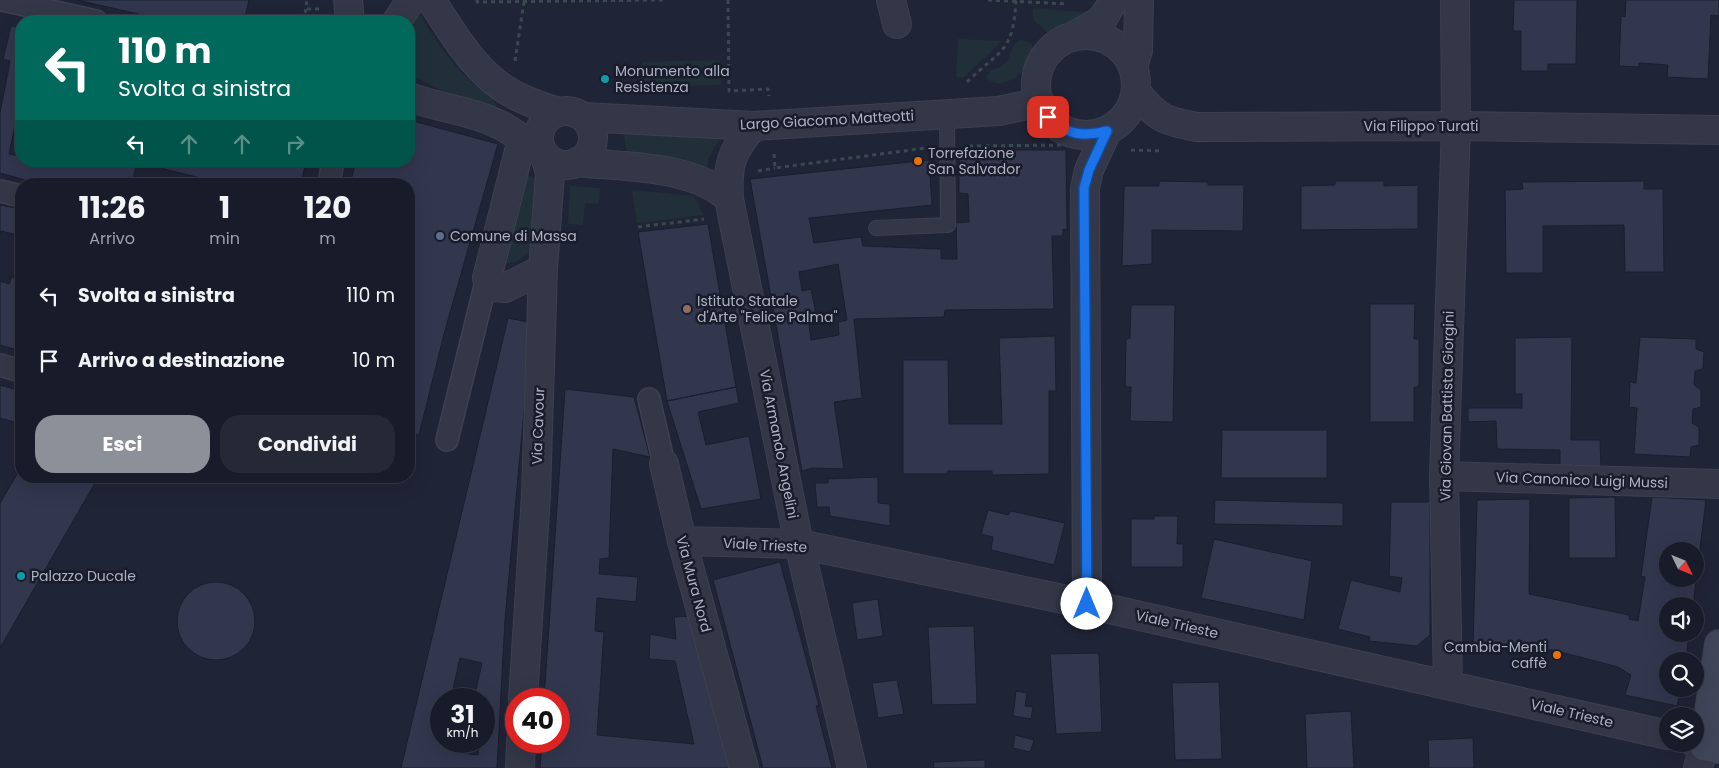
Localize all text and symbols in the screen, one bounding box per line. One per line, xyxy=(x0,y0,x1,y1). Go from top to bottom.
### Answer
text: 110 m xyxy=(118,26,212,75)
icon: left xyxy=(35,35,100,100)
place label: Monumento alla Resistenza xyxy=(615,61,730,97)
text: Svolta a sinistra xyxy=(118,73,291,104)
marker: Monumento alla Resistenza xyxy=(599,73,611,85)
pin xyxy=(1027,96,1069,138)
icon: arrive xyxy=(1034,103,1062,131)
street label: Largo Giacomo Matteotti xyxy=(739,105,915,135)
street label: Via Filippo Turati xyxy=(1364,116,1478,136)
icon: left xyxy=(122,130,150,158)
icon: ahead xyxy=(175,130,203,158)
icon: ahead xyxy=(228,130,256,158)
icon: right xyxy=(281,130,309,158)
place label: Torrefazione San Salvador xyxy=(928,143,1020,179)
marker: Torrefazione San Salvador xyxy=(912,155,924,167)
text: 11:26 xyxy=(79,186,146,229)
text: 1 xyxy=(219,186,230,229)
text: 120 xyxy=(303,186,351,229)
place label: Comune di Massa xyxy=(450,226,577,246)
text: Arrivo xyxy=(89,227,135,250)
text: min xyxy=(209,227,240,250)
text: m xyxy=(319,227,336,250)
marker: Comune di Massa xyxy=(434,230,446,242)
icon: left xyxy=(35,282,63,310)
text: Svolta a sinistra xyxy=(78,282,235,309)
text: 110 m xyxy=(346,282,395,309)
place label: Istituto Statale d'Arte "Felice Palma" xyxy=(697,291,837,327)
marker: Istituto Statale d'Arte "Felice Palma" xyxy=(681,303,693,315)
street label: Via Giovan Battista Giorgini xyxy=(1435,311,1459,501)
icon: arrive xyxy=(35,347,63,375)
text: Arrivo a destinazione xyxy=(78,347,285,374)
text: 10 m xyxy=(352,347,395,374)
street label: Via Armando Angelini xyxy=(755,368,803,520)
street label: Via Cavour xyxy=(527,387,549,465)
button: Esci xyxy=(35,415,210,473)
button: Condividi xyxy=(220,415,395,473)
street label: Via Canonico Luigi Mussi xyxy=(1496,467,1668,493)
street label: Viale Trieste xyxy=(722,533,808,557)
street label: Via Mura Nord xyxy=(672,534,716,634)
north arrow xyxy=(1659,542,1704,588)
map controls xyxy=(1659,542,1704,752)
place label: Palazzo Ducale xyxy=(31,566,136,586)
marker: Palazzo Ducale xyxy=(15,570,27,582)
position arrow xyxy=(1060,577,1112,629)
button: sound xyxy=(1659,597,1704,642)
street label: Viale Trieste xyxy=(1134,605,1221,643)
place label: Cambia-Menti caffè xyxy=(1444,637,1547,673)
marker: Cambia-Menti caffè xyxy=(1551,649,1563,661)
button: search xyxy=(1659,652,1704,697)
speed limit sign: 40 xyxy=(505,688,570,753)
street label: Viale Trieste xyxy=(1529,694,1616,732)
text: 31 xyxy=(450,697,475,732)
button: layers xyxy=(1659,707,1704,752)
text: km/h xyxy=(447,724,478,741)

